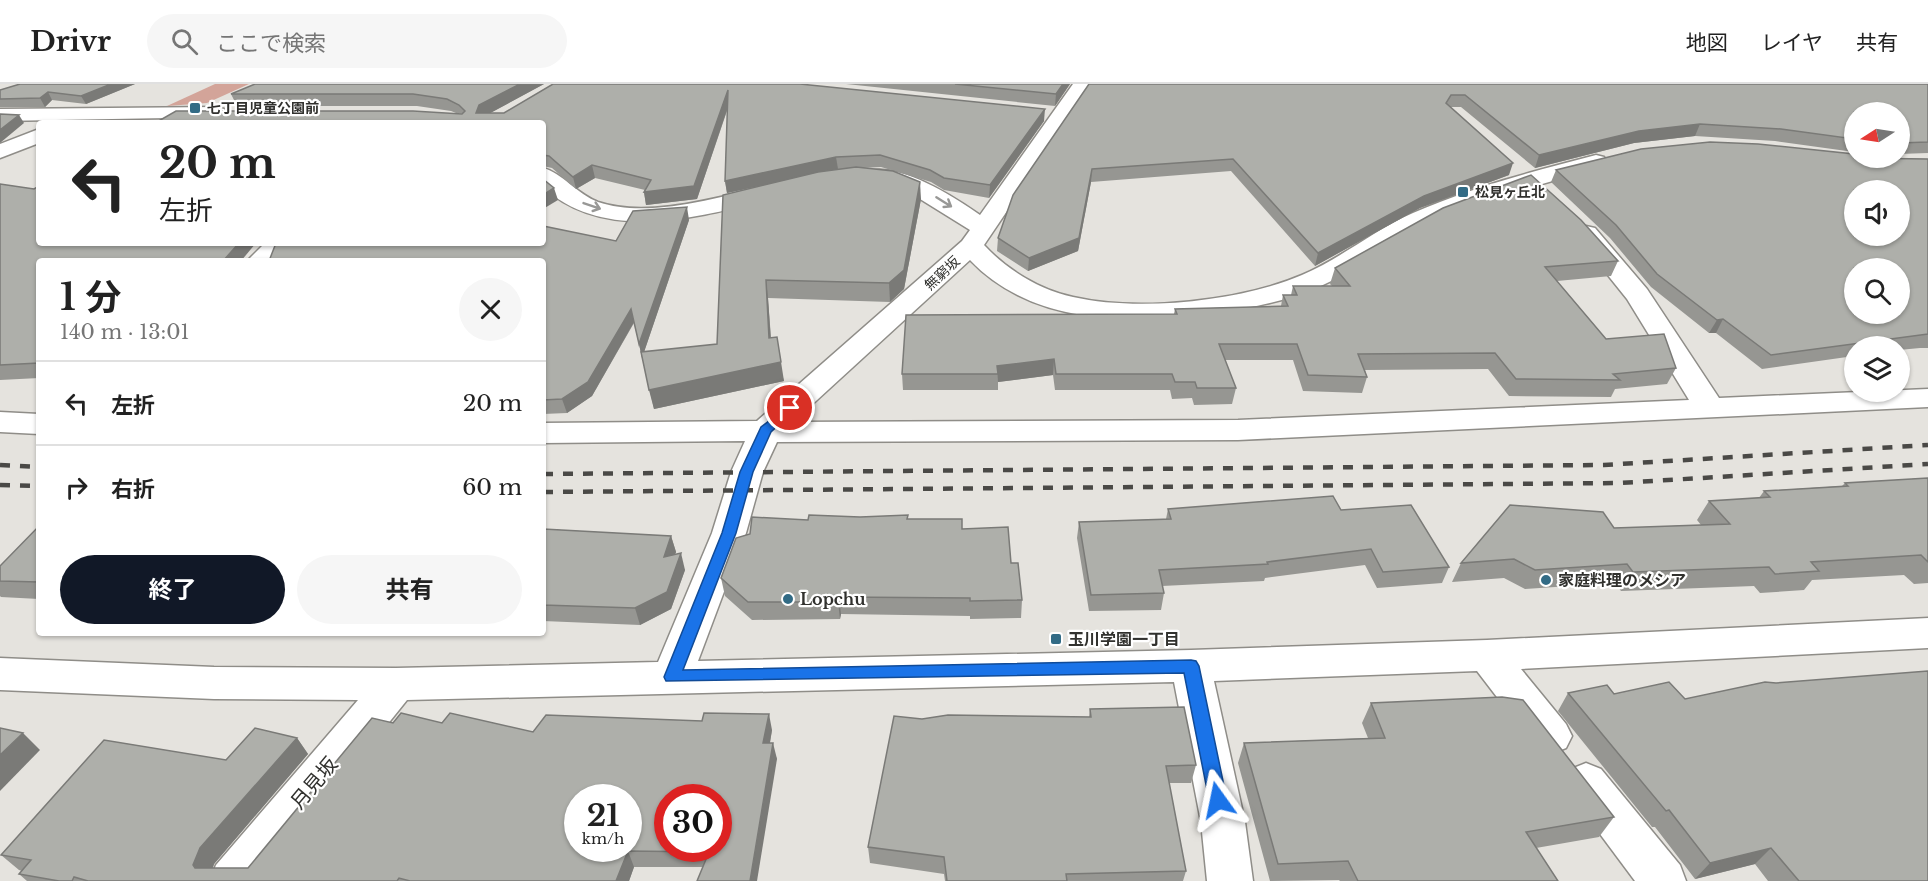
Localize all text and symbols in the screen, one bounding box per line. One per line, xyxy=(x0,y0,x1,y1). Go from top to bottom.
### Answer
search box xyxy=(147,14,567,68)
text: Drivr xyxy=(30,24,111,59)
icon: search xyxy=(168,25,201,58)
text: ここで検索 xyxy=(216,30,326,57)
text: 地図 xyxy=(1686,30,1728,56)
text: レイヤ xyxy=(1761,30,1823,56)
text: 共有 xyxy=(1856,30,1898,56)
place label: 七丁目児童公園前 xyxy=(207,99,319,117)
marker: 七丁目児童公園前 xyxy=(188,101,202,115)
north arrow xyxy=(1844,102,1910,168)
map controls xyxy=(1844,102,1910,402)
text: 20 m xyxy=(159,137,276,189)
icon: left xyxy=(60,144,138,222)
button: sound xyxy=(1844,180,1910,246)
place label: 松見ヶ丘北 xyxy=(1475,183,1545,201)
marker: 松見ヶ丘北 xyxy=(1456,185,1470,199)
text: 左折 xyxy=(159,194,213,227)
one-way arrow xyxy=(935,196,952,208)
one-way arrow xyxy=(582,201,600,212)
street label: 無窮坂 xyxy=(921,252,963,294)
button: search xyxy=(1844,258,1910,324)
text: 1 分 xyxy=(60,275,121,320)
button: close xyxy=(459,278,522,341)
text: 140 m · 13:01 xyxy=(60,320,189,344)
button: layers xyxy=(1844,336,1910,402)
pin xyxy=(764,382,815,433)
icon: left xyxy=(60,387,93,420)
text: 20 m xyxy=(463,390,522,417)
icon: arrive xyxy=(773,391,806,424)
text: 左折 xyxy=(111,392,155,419)
icon: right xyxy=(60,471,93,504)
text: 60 m xyxy=(462,474,522,501)
text: 右折 xyxy=(111,476,155,503)
button: 終了 xyxy=(60,555,285,624)
button: 共有 xyxy=(297,555,522,624)
place label: 家庭料理のメシア xyxy=(1558,570,1686,590)
marker: 家庭料理のメシア xyxy=(1539,573,1553,587)
place label: Lopchu xyxy=(800,589,866,609)
marker: Lopchu xyxy=(781,592,795,606)
place label: 玉川学園一丁目 xyxy=(1068,629,1180,649)
marker: 玉川学園一丁目 xyxy=(1049,632,1063,646)
street label: 月見坂 xyxy=(286,752,342,814)
position arrow xyxy=(1186,768,1250,832)
speed limit sign: 30 xyxy=(654,784,732,862)
text: 21 xyxy=(587,797,619,834)
text: km/h xyxy=(582,829,624,848)

